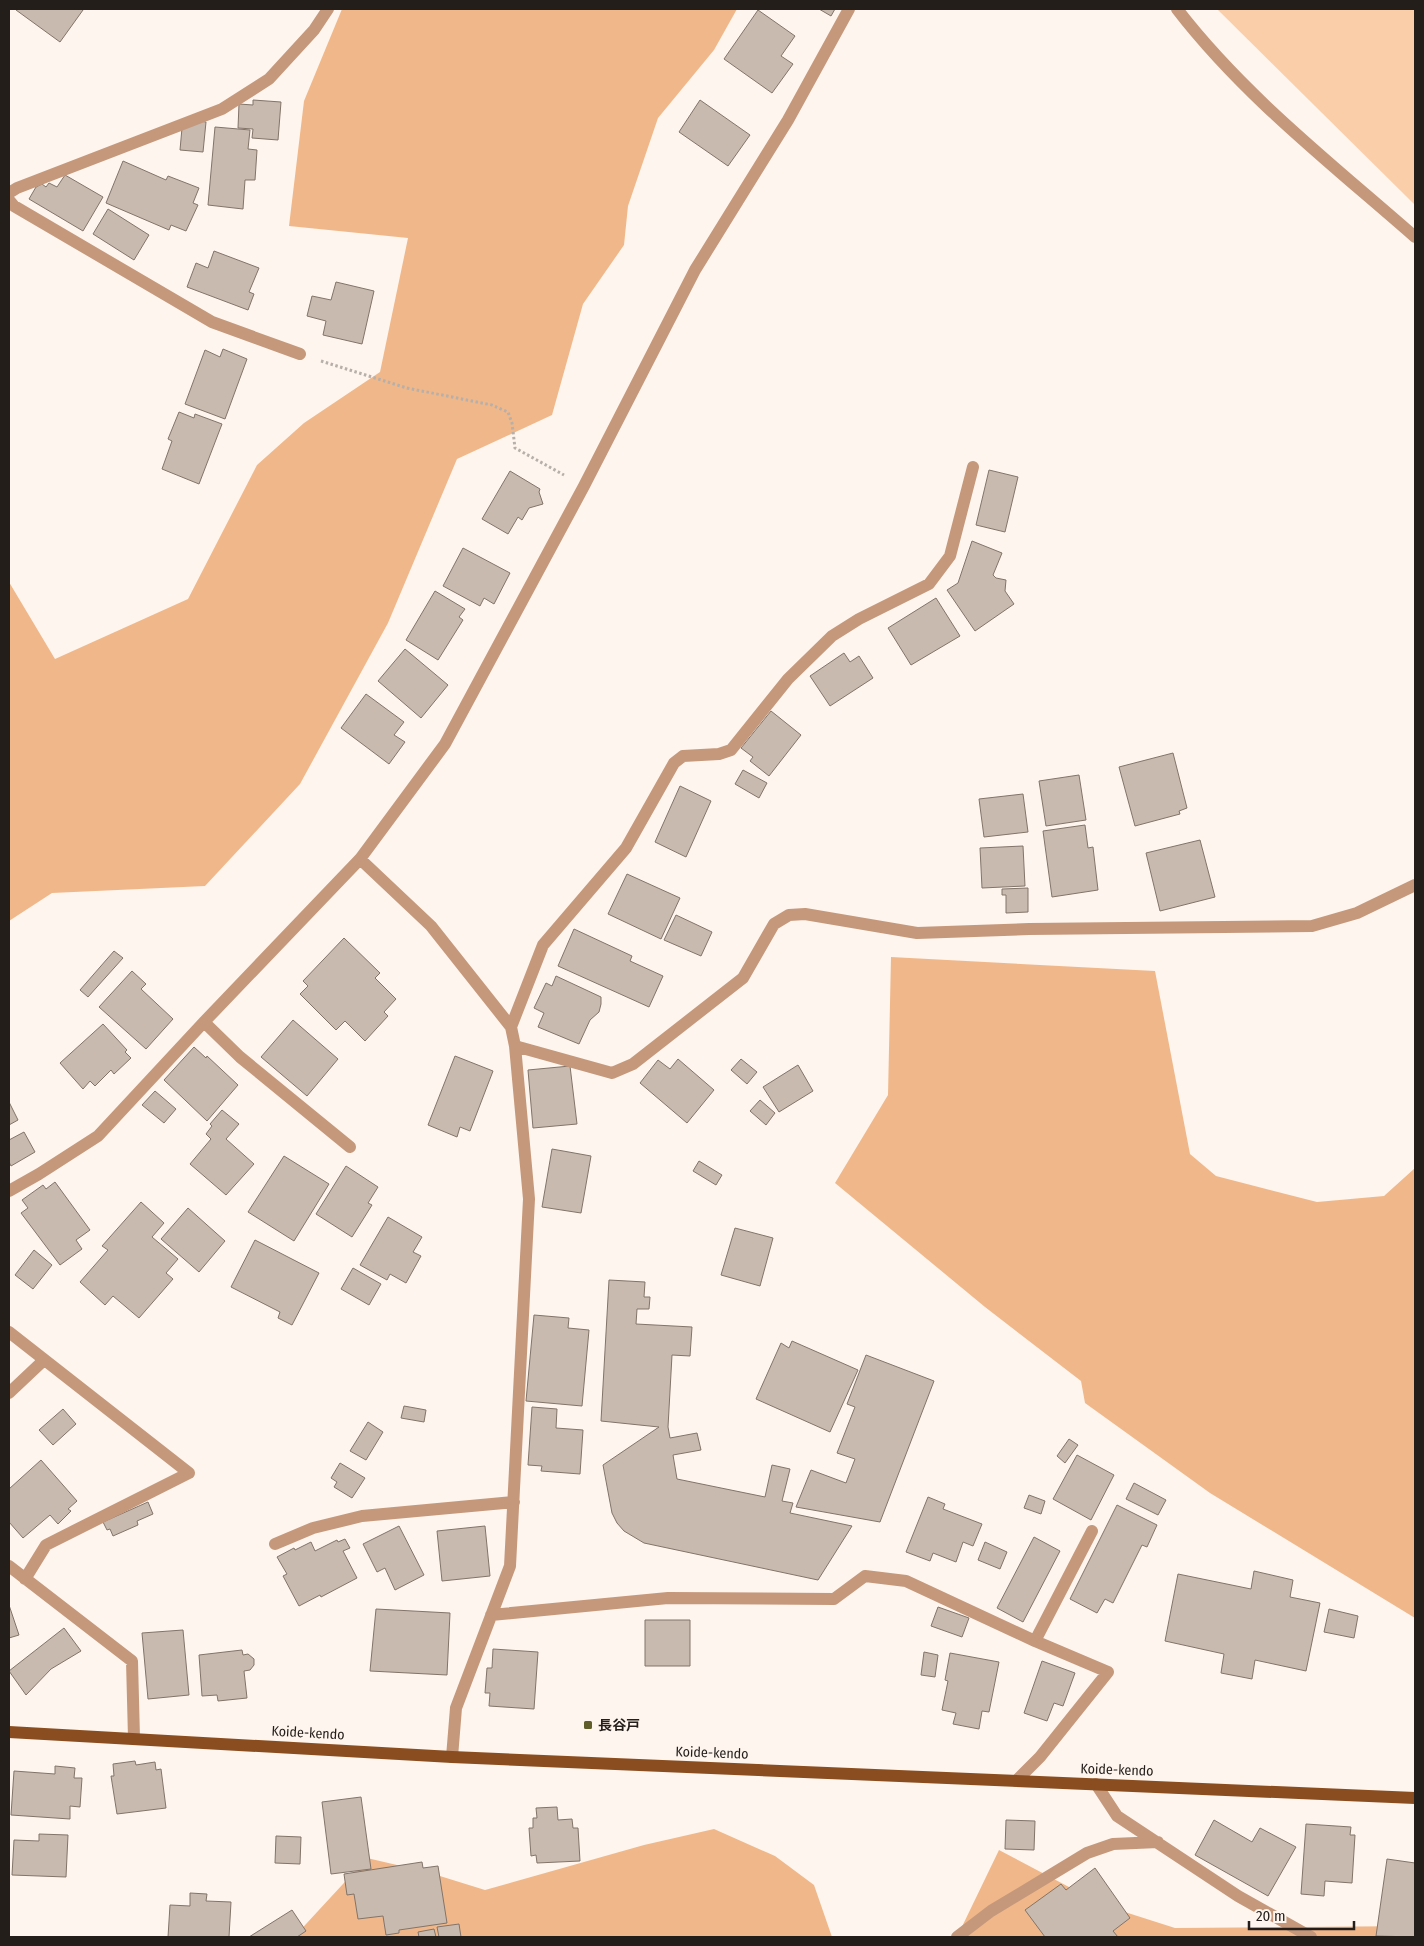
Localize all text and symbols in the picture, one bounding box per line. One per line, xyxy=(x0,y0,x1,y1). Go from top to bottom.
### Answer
place label: 長谷戸 xyxy=(598,1717,640,1734)
marker: 長谷戸 xyxy=(582,1719,594,1731)
street label: Koide-kendo xyxy=(271,1723,345,1743)
street label: Koide-kendo xyxy=(675,1743,749,1763)
street label: Koide-kendo xyxy=(1080,1760,1154,1780)
scale bar xyxy=(1249,1898,1354,1930)
text: 20 m xyxy=(1256,1907,1286,1925)

